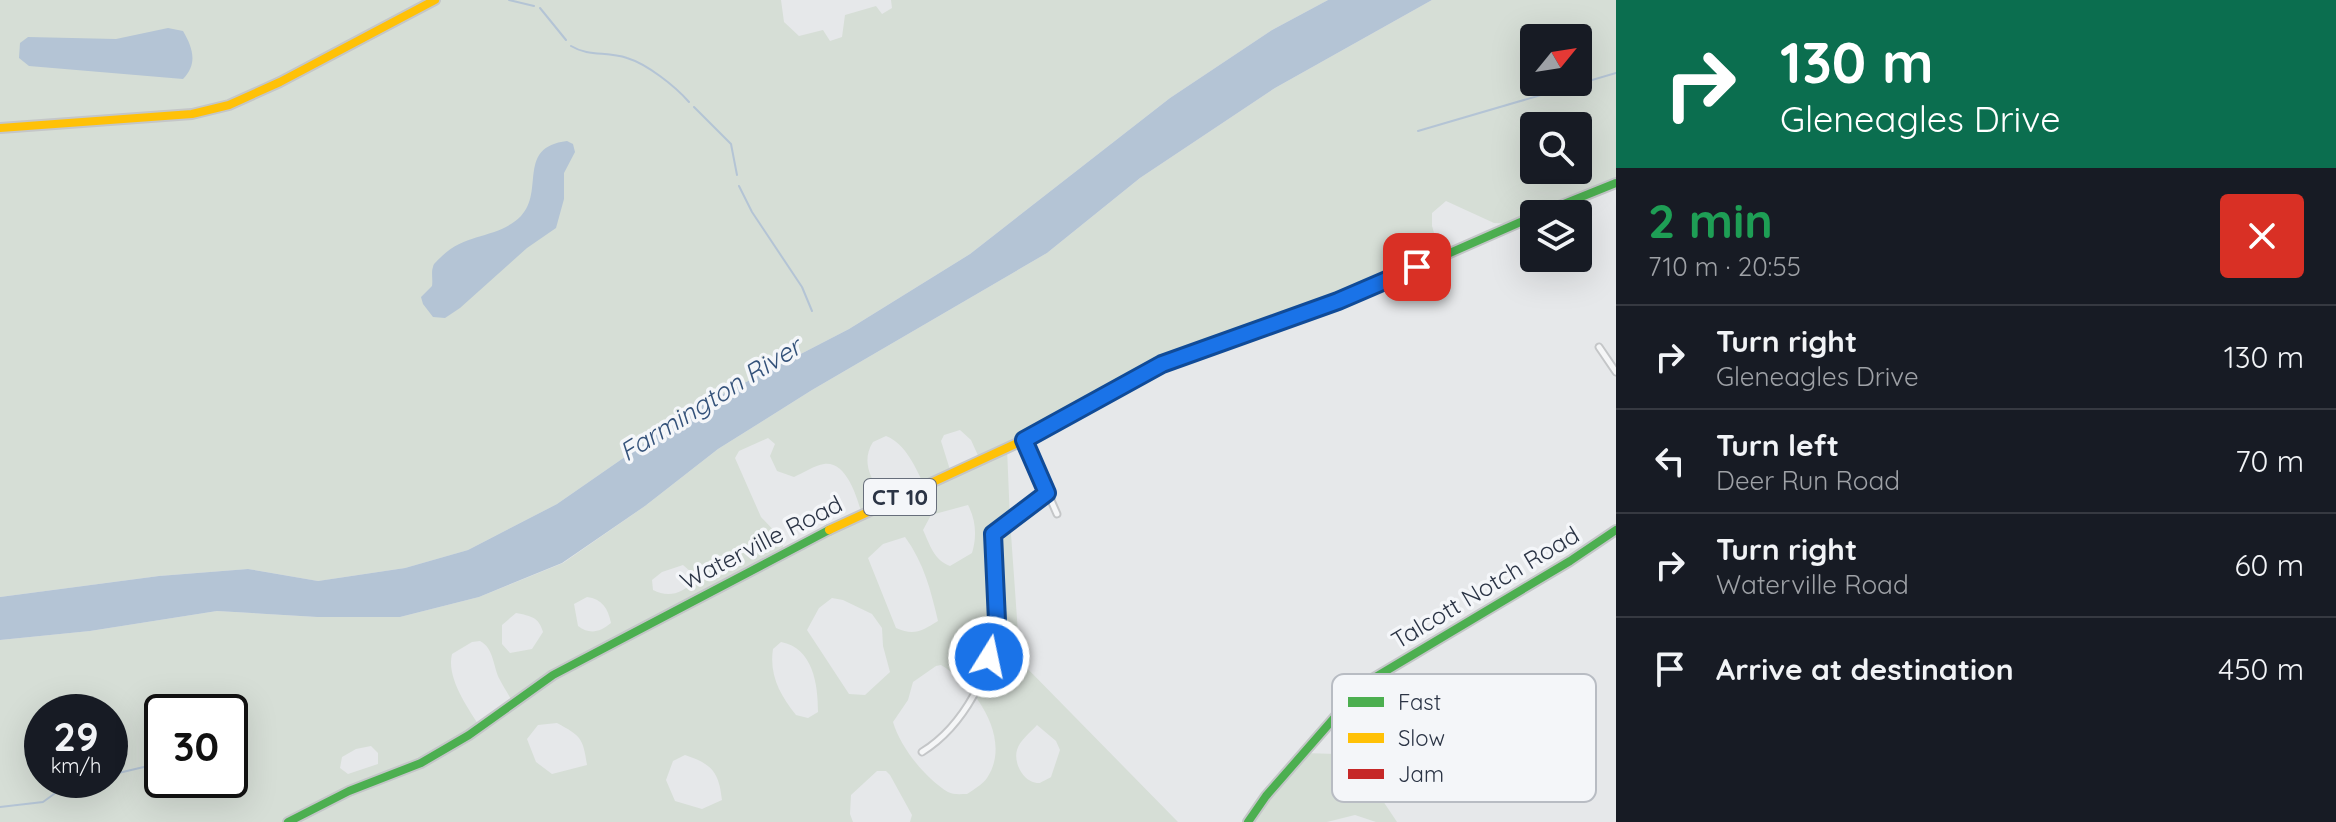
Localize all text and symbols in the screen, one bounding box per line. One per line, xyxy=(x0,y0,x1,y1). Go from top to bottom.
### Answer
north arrow xyxy=(1520,24,1592,96)
map controls xyxy=(1520,24,1592,272)
text: 130 m xyxy=(1780,27,1934,97)
icon: right xyxy=(1648,32,1752,136)
text: Gleneagles Drive xyxy=(1780,96,2060,141)
button: search xyxy=(1520,112,1592,184)
text: 2 min xyxy=(1648,190,1773,250)
button: close xyxy=(2220,194,2304,278)
button: layers xyxy=(1520,200,1592,272)
pin xyxy=(1383,233,1451,301)
icon: arrive xyxy=(1395,245,1439,289)
text: 710 m · 20:55 xyxy=(1648,250,1801,283)
text: Turn right xyxy=(1716,322,1857,360)
water label: Farmington River xyxy=(613,328,810,468)
icon: right xyxy=(1648,335,1692,379)
text: 130 m xyxy=(2224,338,2304,376)
text: Gleneagles Drive xyxy=(1716,360,1919,393)
text: Turn left xyxy=(1716,426,1839,464)
icon: left xyxy=(1648,439,1692,483)
text: 70 m xyxy=(2235,442,2304,480)
text: Deer Run Road xyxy=(1716,464,1900,497)
road number: CT 10 xyxy=(864,479,936,515)
street label: Waterville Road xyxy=(675,488,847,596)
street label: Talcott Notch Road xyxy=(1386,519,1584,655)
text: Turn right xyxy=(1716,530,1857,568)
icon: right xyxy=(1648,543,1692,587)
text: 60 m xyxy=(2234,546,2304,584)
text: Waterville Road xyxy=(1716,568,1909,601)
position arrow xyxy=(947,615,1031,699)
icon: arrive xyxy=(1648,647,1692,691)
text: Arrive at destination xyxy=(1716,650,2014,688)
text: 450 m xyxy=(2218,650,2304,688)
legend xyxy=(1332,674,1596,802)
text: Fast xyxy=(1398,688,1441,716)
speed limit sign: 30 xyxy=(144,694,248,798)
text: 29 xyxy=(53,711,99,761)
text: Slow xyxy=(1398,724,1445,752)
text: km/h xyxy=(51,753,101,778)
text: Jam xyxy=(1398,760,1444,788)

